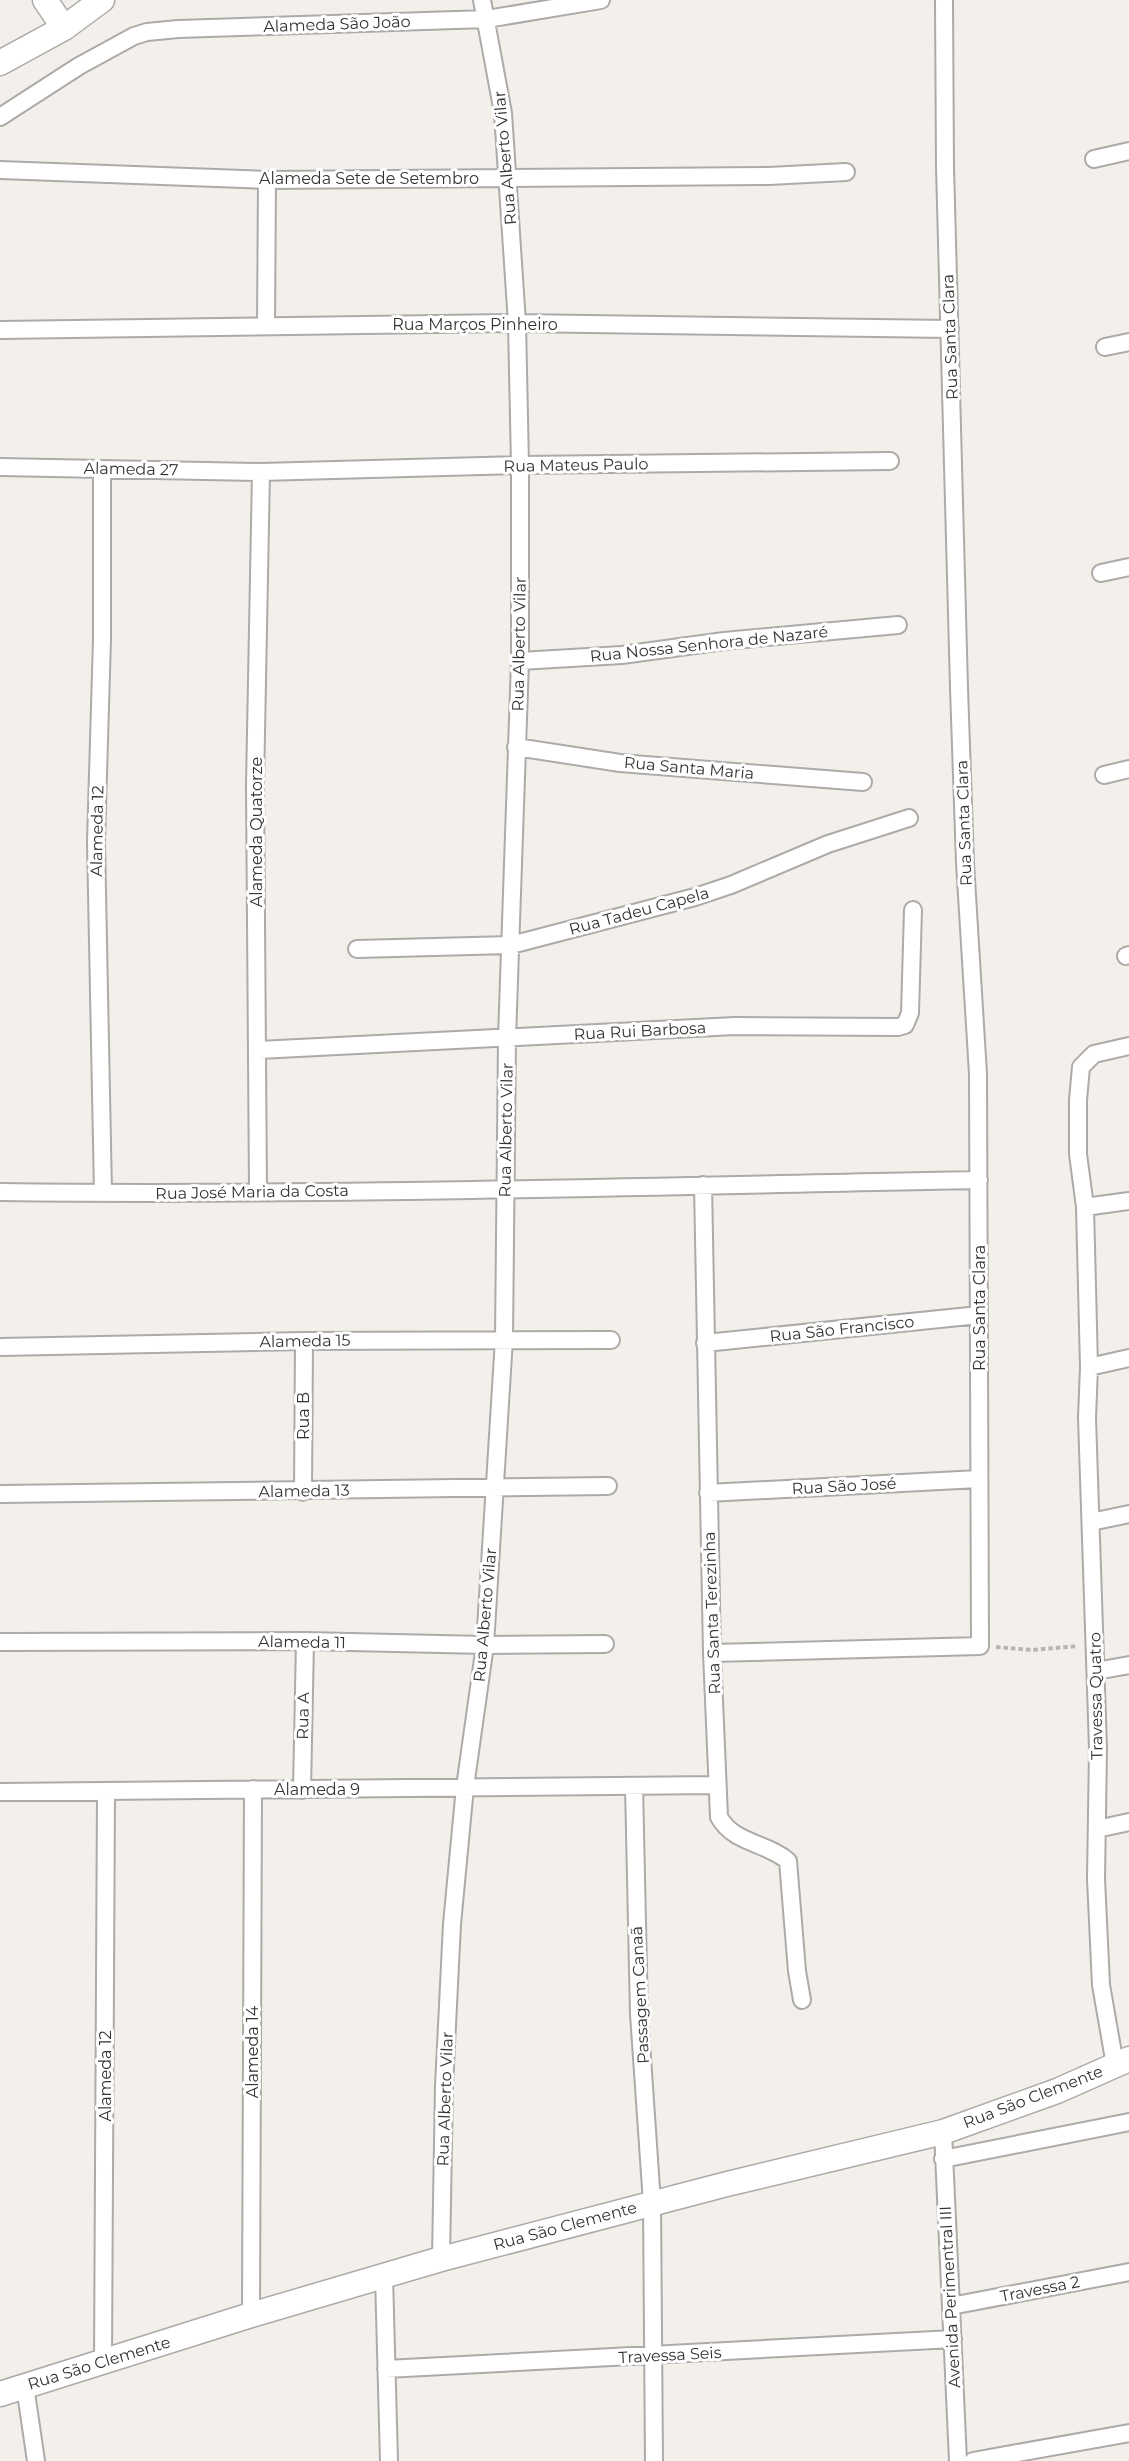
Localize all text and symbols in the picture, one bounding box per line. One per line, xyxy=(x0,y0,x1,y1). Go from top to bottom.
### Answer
street label: Alameda São João xyxy=(263,12,411,36)
street label: Rua Alberto Vilar xyxy=(490,90,520,226)
street label: Alameda Sete de Setembro xyxy=(259,169,479,188)
street label: Rua Santa Clara xyxy=(938,274,962,400)
street label: Rua Marços Pinheiro xyxy=(392,315,558,334)
street label: Rua Mateus Paulo xyxy=(503,454,649,476)
street label: Alameda 27 xyxy=(83,459,179,479)
street label: Rua Alberto Vilar xyxy=(508,577,530,711)
street label: Rua Nossa Senhora de Nazaré xyxy=(589,622,829,666)
street label: Rua Santa Maria xyxy=(623,753,755,783)
street label: Alameda Quatorze xyxy=(247,757,266,907)
street label: Rua Santa Clara xyxy=(952,760,976,886)
street label: Alameda 12 xyxy=(87,785,107,877)
street label: Rua Tadeu Capela xyxy=(567,883,711,939)
street label: Rua Rui Barbosa xyxy=(573,1018,707,1044)
street label: Rua Alberto Vilar xyxy=(495,1063,517,1197)
street label: Rua José Maria da Costa xyxy=(155,1181,349,1203)
street label: Rua Santa Clara xyxy=(970,1245,989,1371)
street label: Rua São Francisco xyxy=(769,1312,915,1346)
street label: Alameda 15 xyxy=(259,1331,351,1351)
street label: Rua B xyxy=(294,1392,313,1440)
street label: Rua São José xyxy=(791,1474,897,1498)
street label: Alameda 13 xyxy=(258,1481,350,1501)
street label: Rua Santa Terezinha xyxy=(700,1531,724,1695)
street label: Rua Alberto Vilar xyxy=(470,1547,500,1683)
street label: Alameda 11 xyxy=(258,1632,346,1652)
street label: Travessa Quatro xyxy=(1085,1632,1107,1760)
street label: Rua A xyxy=(293,1692,313,1740)
street label: Alameda 9 xyxy=(274,1780,360,1799)
street label: Passagem Canaã xyxy=(627,1926,653,2064)
street label: Alameda 14 xyxy=(243,2005,262,2098)
street label: Alameda 12 xyxy=(96,2030,115,2122)
street label: Rua Alberto Vilar xyxy=(433,2031,457,2167)
street label: Rua São Clemente xyxy=(960,2062,1106,2132)
street label: Rua São Clemente xyxy=(491,2198,639,2254)
street label: Avenida Perimentral III xyxy=(936,2205,964,2389)
street label: Travessa 2 xyxy=(999,2272,1081,2306)
street label: Rua São Clemente xyxy=(25,2332,173,2394)
street label: Travessa Seis xyxy=(618,2343,722,2367)

